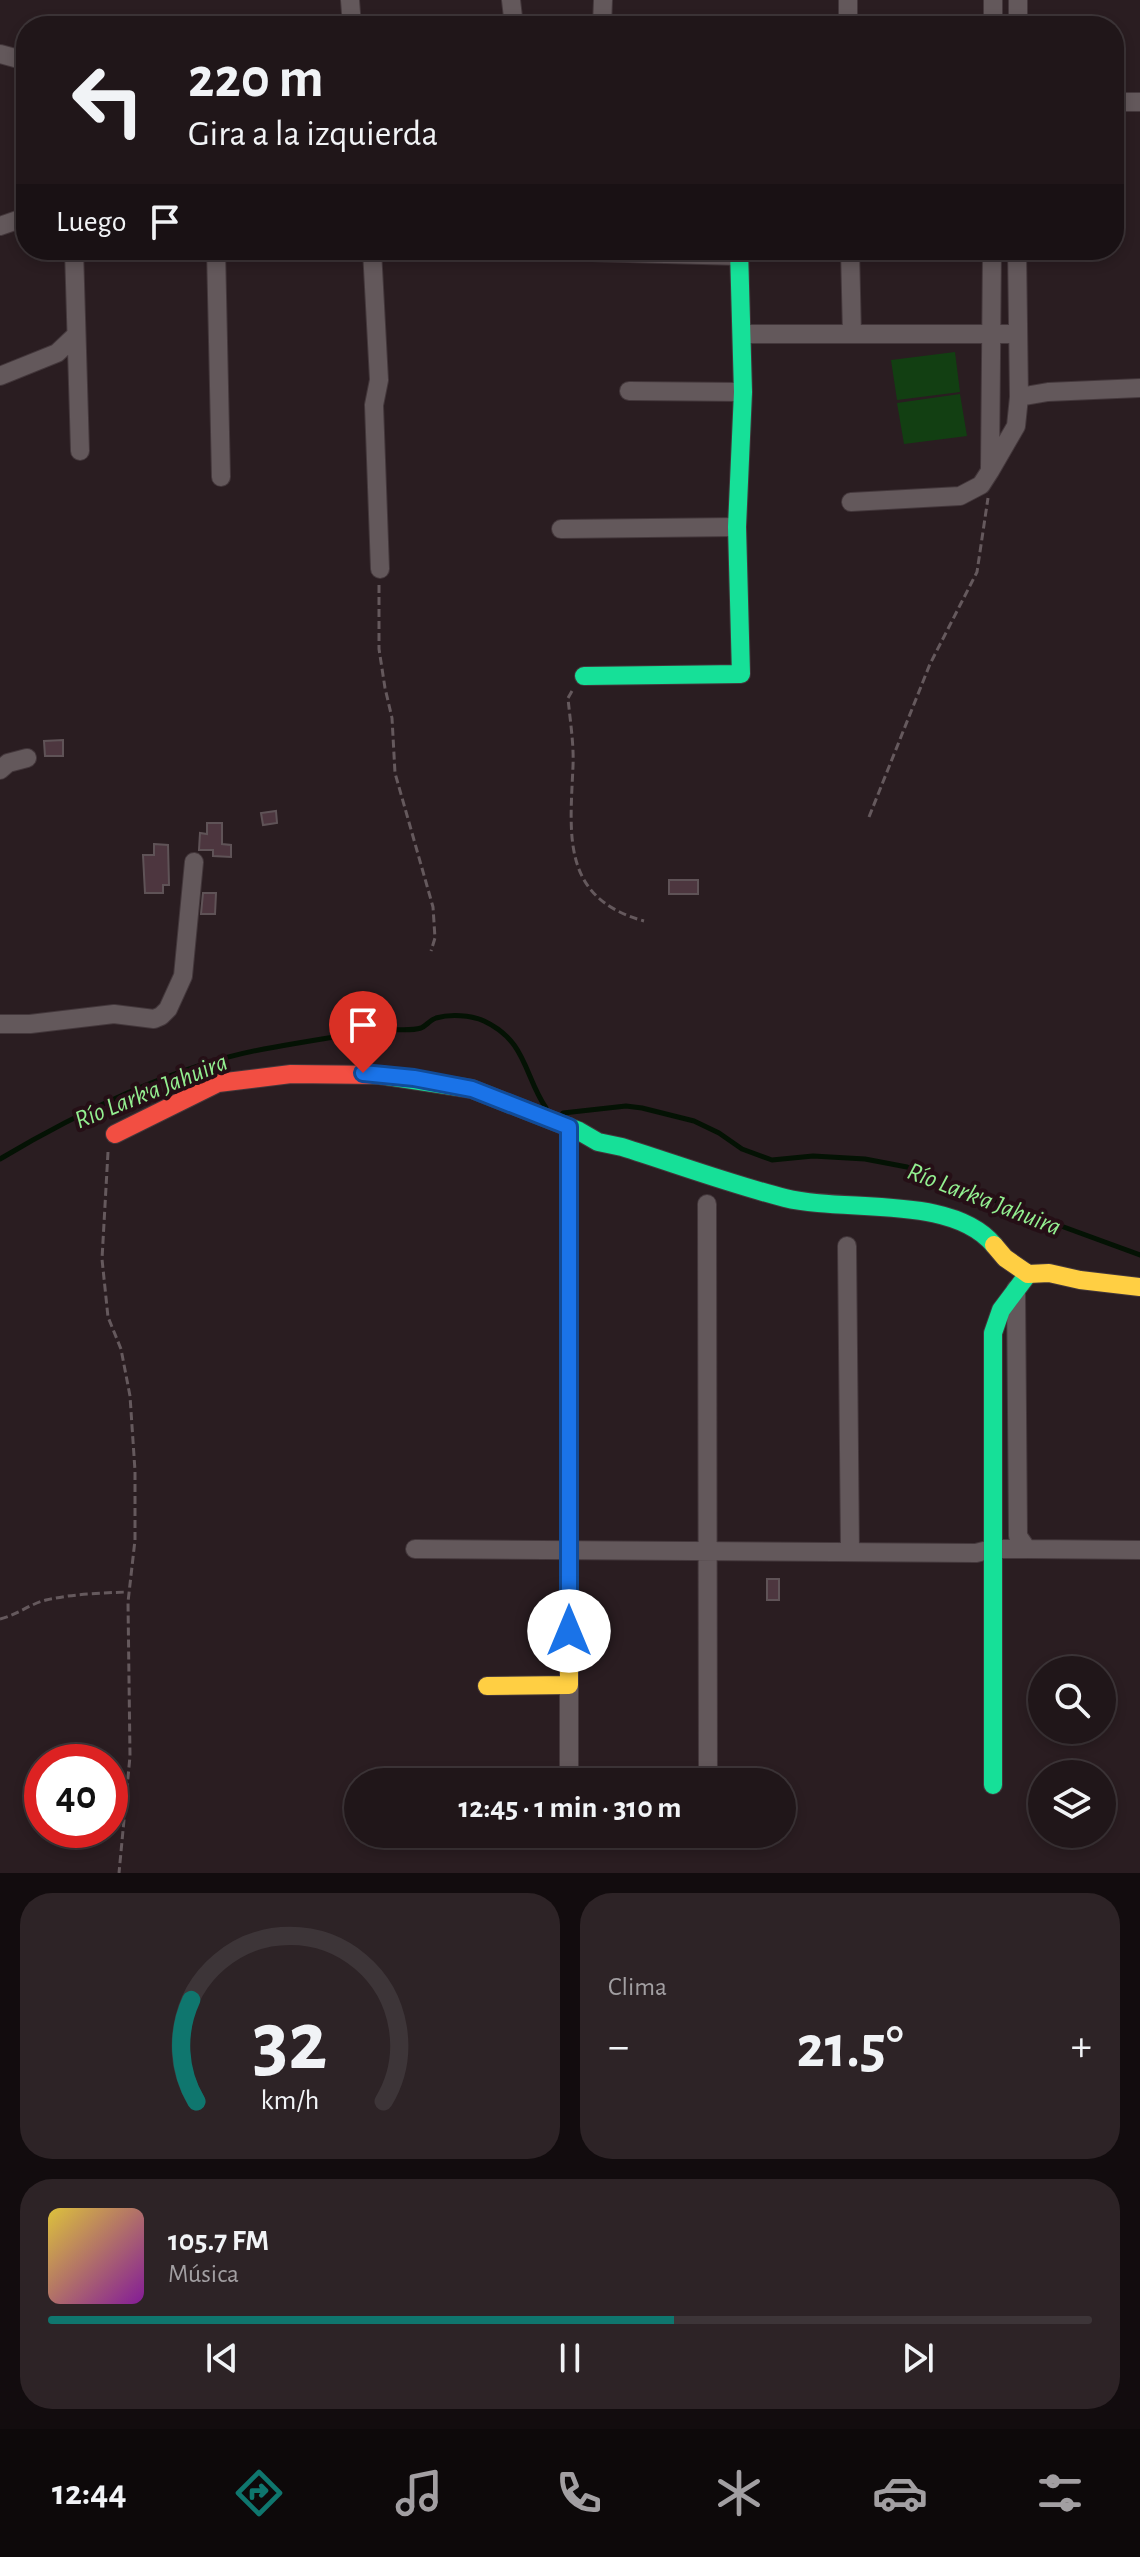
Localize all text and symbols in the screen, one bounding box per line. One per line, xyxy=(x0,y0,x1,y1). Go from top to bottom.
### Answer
icon: left xyxy=(56,48,160,152)
text: 220 m xyxy=(188,51,324,107)
text: Gira a la izquierda xyxy=(188,116,438,152)
icon: arrive xyxy=(143,200,187,244)
text: Luego xyxy=(56,207,127,237)
pin xyxy=(329,991,397,1073)
icon: arrive xyxy=(341,1003,385,1047)
water label: Río Lark’a Jahuira xyxy=(71,1049,231,1133)
water label: Río Lark’a Jahuira xyxy=(904,1158,1064,1240)
position arrow xyxy=(527,1589,611,1673)
map controls xyxy=(1028,1656,1116,1848)
button: search xyxy=(1028,1656,1116,1744)
speed limit sign: 40 xyxy=(24,1744,128,1848)
button: layers xyxy=(1028,1760,1116,1848)
text: 12:45 · 1 min · 310 m xyxy=(458,1793,682,1823)
text: Clima xyxy=(608,1974,667,2000)
text: 32 xyxy=(252,2001,328,2085)
text: 21.5° xyxy=(796,2018,904,2078)
text: − xyxy=(608,2025,629,2069)
text: + xyxy=(1071,2025,1092,2069)
text: km/h xyxy=(261,2086,319,2115)
text: 105.7 FM xyxy=(168,2226,269,2256)
text: Música xyxy=(168,2261,239,2287)
icon: previous xyxy=(200,2336,244,2380)
icon: pause xyxy=(548,2336,592,2380)
icon: next xyxy=(896,2336,940,2380)
icon: directions xyxy=(231,2465,287,2521)
icon: music xyxy=(391,2465,447,2521)
icon: phone xyxy=(551,2465,607,2521)
icon: climate xyxy=(711,2465,767,2521)
icon: car xyxy=(872,2465,928,2521)
icon: filters xyxy=(1032,2465,1088,2521)
text: 12:44 xyxy=(52,2475,127,2511)

